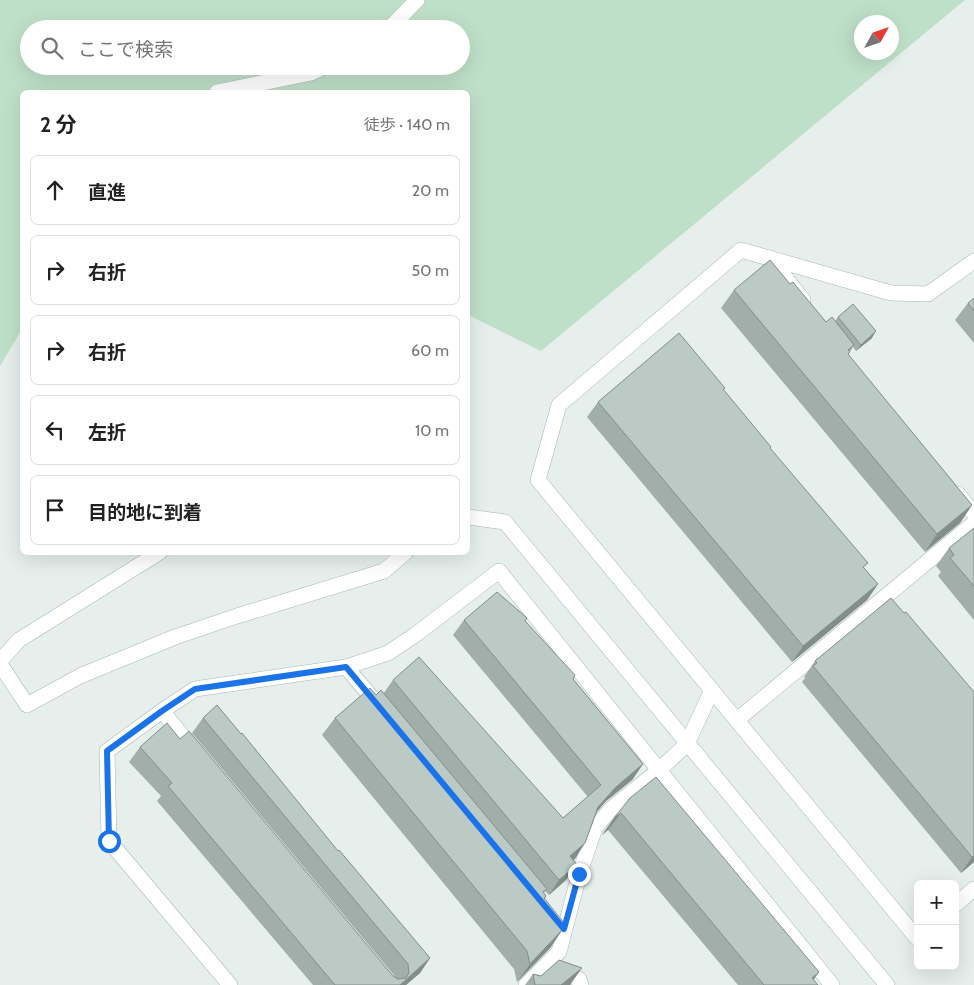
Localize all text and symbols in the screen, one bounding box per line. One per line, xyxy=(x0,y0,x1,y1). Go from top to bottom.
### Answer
north arrow xyxy=(854,15,899,60)
search box xyxy=(20,20,470,75)
icon: search xyxy=(38,34,66,62)
text: ここで検索 xyxy=(78,38,173,61)
text: 2 分 xyxy=(40,112,77,137)
text: 徒歩 · 140 m xyxy=(364,115,450,134)
icon: ahead xyxy=(41,176,69,204)
text: 直進 xyxy=(88,181,126,204)
text: 20 m xyxy=(412,181,449,200)
icon: right xyxy=(41,256,69,284)
text: 右折 xyxy=(88,261,126,284)
text: 50 m xyxy=(412,261,449,280)
icon: right xyxy=(41,336,69,364)
text: 右折 xyxy=(88,341,126,364)
text: 60 m xyxy=(411,341,449,360)
icon: left xyxy=(41,416,69,444)
text: 左折 xyxy=(88,421,126,444)
text: 10 m xyxy=(415,421,449,440)
icon: arrive xyxy=(41,496,69,524)
text: 目的地に到着 xyxy=(88,501,202,524)
route start xyxy=(98,830,121,853)
route end xyxy=(568,863,591,886)
map controls xyxy=(914,880,959,970)
button: + xyxy=(914,880,959,925)
button: − xyxy=(914,925,959,970)

